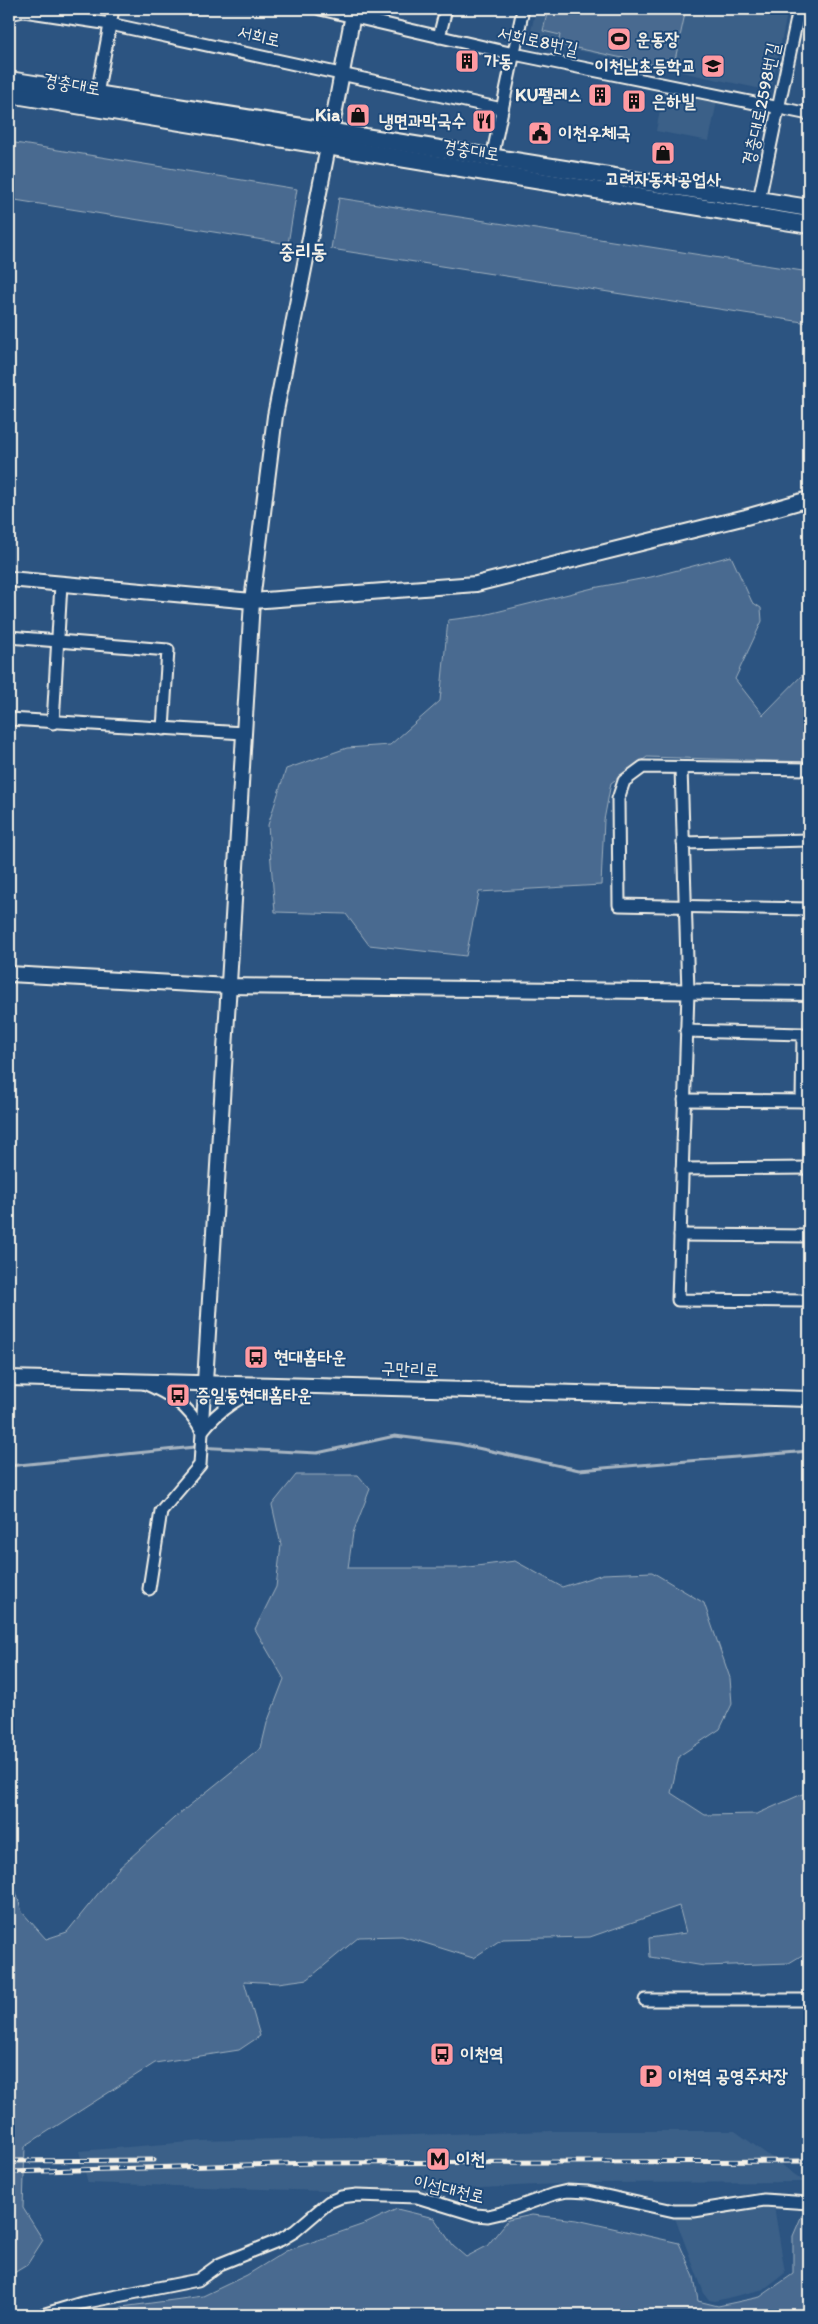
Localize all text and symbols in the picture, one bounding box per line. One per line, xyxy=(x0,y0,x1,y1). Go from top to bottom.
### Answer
street label: 서희로 xyxy=(235,21,283,51)
street label: 서희로8번길 xyxy=(495,22,581,60)
sports icon: 운동장 xyxy=(606,26,632,52)
place label: 운동장 xyxy=(636,28,680,50)
street label: 경충대로2598번길 xyxy=(737,40,785,167)
building icon: 가동 xyxy=(454,48,480,74)
place label: 가동 xyxy=(484,50,513,72)
school or university icon: 이천남초등학교 xyxy=(700,53,726,79)
place label: 이천남초등학교 xyxy=(595,55,696,77)
street label: 경충대로 xyxy=(42,68,102,100)
building icon: KU펠레스 xyxy=(587,82,613,108)
place label: KU펠레스 xyxy=(515,84,582,106)
building icon: 은하빌 xyxy=(621,88,647,114)
place label: 은하빌 xyxy=(652,90,696,112)
shop icon: Kia xyxy=(345,102,371,128)
place label: Kia xyxy=(315,104,340,126)
restaurant icon: 냉면과막국수 xyxy=(471,108,497,134)
place label: 냉면과막국수 xyxy=(379,110,466,132)
public building icon: 이천우체국 xyxy=(527,120,553,146)
place label: 이천우체국 xyxy=(558,122,630,144)
street label: 경충대로 xyxy=(441,135,501,165)
shop icon: 고려자동차공업사 xyxy=(650,140,676,166)
place label: 고려자동차공업사 xyxy=(605,168,721,190)
district label: 중리동 xyxy=(279,239,327,263)
bus stop icon: 현대홈타운 xyxy=(243,1344,269,1370)
place label: 현대홈타운 xyxy=(274,1346,346,1368)
street label: 구만리로 xyxy=(381,1357,439,1381)
bus stop icon: 증일동현대홈타운 xyxy=(165,1382,191,1408)
place label: 증일동현대홈타운 xyxy=(196,1384,312,1406)
bus stop icon: 이천역 xyxy=(429,2041,455,2067)
place label: 이천역 xyxy=(460,2043,503,2065)
parking icon: 이천역 공영주차장 xyxy=(638,2063,664,2089)
place label: 이천역 공영주차장 xyxy=(668,2065,788,2087)
metro station icon: 이천 xyxy=(425,2146,451,2172)
place label: 이천 xyxy=(456,2148,485,2170)
street label: 이섭대천로 xyxy=(411,2170,487,2208)

